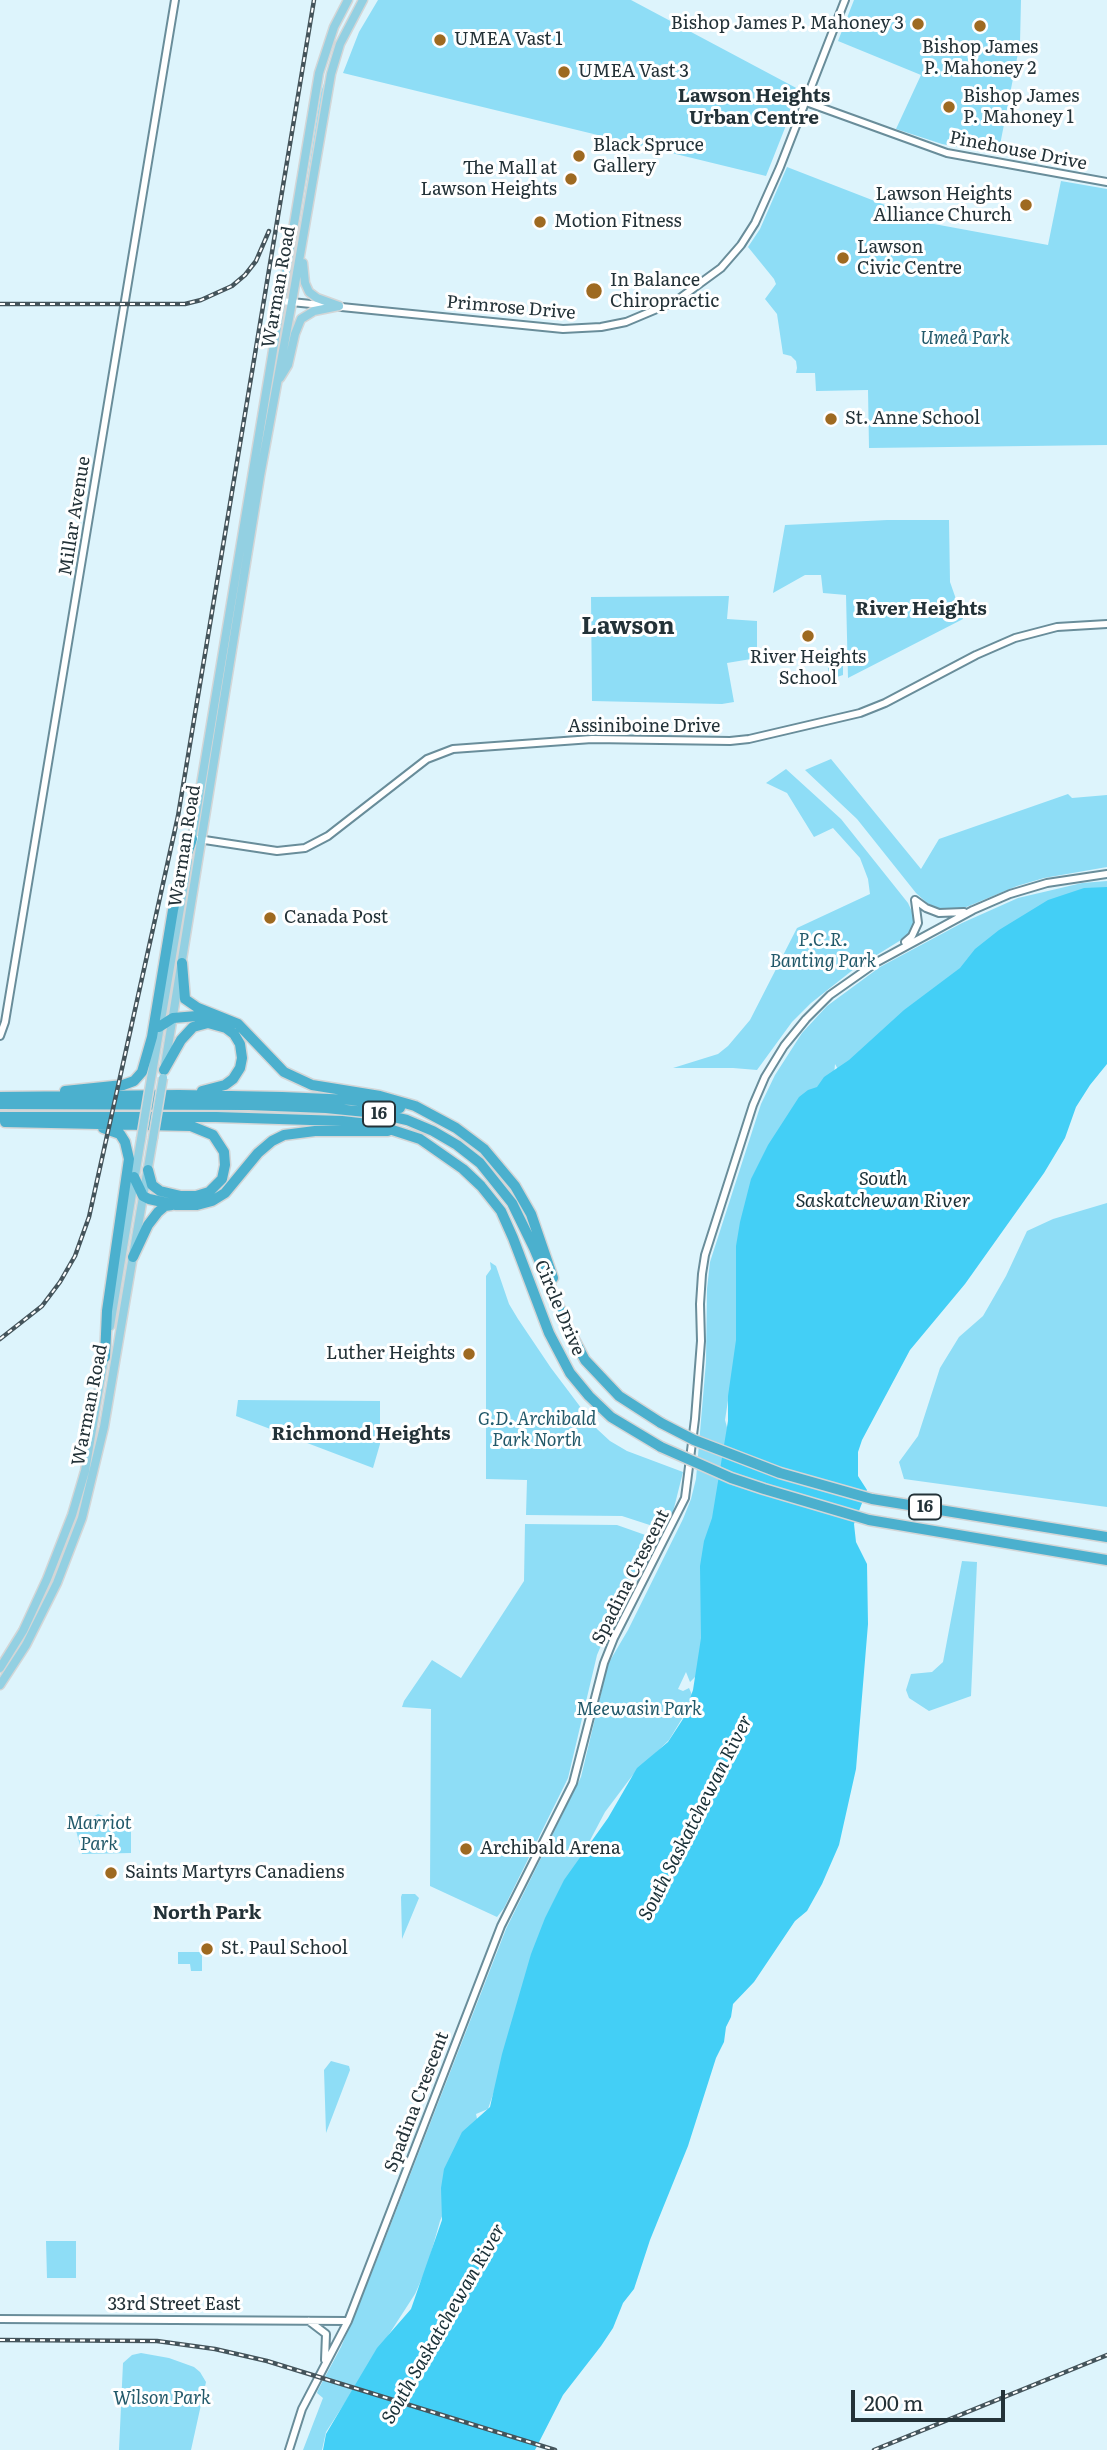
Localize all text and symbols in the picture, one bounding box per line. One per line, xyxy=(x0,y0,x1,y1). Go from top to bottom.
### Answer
place label: Bishop James P. Mahoney 3 xyxy=(671,13,904,35)
marker: Bishop James P. Mahoney 3 xyxy=(910,16,926,32)
marker: Bishop James P. Mahoney 2 xyxy=(972,18,988,34)
place label: UMEA Vast 1 xyxy=(454,29,562,51)
marker: UMEA Vast 1 xyxy=(432,32,448,48)
place label: Bishop James P. Mahoney 2 xyxy=(922,37,1038,80)
place label: UMEA Vast 3 xyxy=(578,61,689,83)
marker: UMEA Vast 3 xyxy=(556,64,572,80)
district label: Lawson Heights Urban Centre xyxy=(678,85,830,129)
place label: Bishop James P. Mahoney 1 xyxy=(963,86,1079,128)
marker: Bishop James P. Mahoney 1 xyxy=(941,99,957,115)
street label: Pinehouse Drive xyxy=(947,127,1089,175)
place label: Black Spruce Gallery xyxy=(593,135,704,178)
marker: Black Spruce Gallery xyxy=(571,148,587,164)
place label: The Mall at Lawson Heights xyxy=(421,158,557,200)
marker: The Mall at Lawson Heights xyxy=(563,171,579,187)
place label: Lawson Heights Alliance Church xyxy=(873,184,1012,227)
marker: Lawson Heights Alliance Church xyxy=(1018,197,1034,213)
place label: Motion Fitness xyxy=(554,211,682,233)
marker: Motion Fitness xyxy=(532,214,548,230)
street label: Warman Road xyxy=(258,224,300,350)
place label: Lawson Civic Centre xyxy=(857,237,962,280)
marker: Lawson Civic Centre xyxy=(835,250,851,266)
place label: In Balance Chiropractic xyxy=(610,270,719,312)
marker: In Balance Chiropractic xyxy=(584,281,604,301)
street label: Primrose Drive xyxy=(446,292,576,324)
park label: Umeå Park xyxy=(920,328,1010,350)
place label: St. Anne School xyxy=(845,408,980,430)
marker: St. Anne School xyxy=(823,411,839,427)
street label: Millar Avenue xyxy=(55,455,95,577)
district label: River Heights xyxy=(855,598,987,620)
district label: Lawson xyxy=(581,613,675,641)
marker: River Heights School xyxy=(800,628,816,644)
place label: River Heights School xyxy=(750,647,866,690)
street label: Assiniboine Drive xyxy=(568,716,720,738)
street label: Warman Road xyxy=(165,783,205,909)
place label: Canada Post xyxy=(284,907,388,929)
marker: Canada Post xyxy=(262,910,278,926)
park label: P.C.R. Banting Park xyxy=(770,930,876,972)
road number: 16 xyxy=(363,1102,395,1126)
water label: South Saskatchewan River xyxy=(795,1168,971,1212)
street label: Circle Drive xyxy=(529,1257,589,1359)
street label: Warman Road xyxy=(68,1342,112,1468)
place label: Luther Heights xyxy=(326,1343,455,1365)
marker: Luther Heights xyxy=(461,1346,477,1362)
park label: G.D. Archibald Park North xyxy=(478,1409,596,1452)
district label: Richmond Heights xyxy=(271,1423,451,1445)
road number: 16 xyxy=(909,1494,941,1520)
street label: Spadina Crescent xyxy=(588,1506,674,1648)
park label: Meewasin Park xyxy=(576,1699,702,1721)
water label: South Saskatchewan River xyxy=(634,1711,758,1925)
park label: Marriot Park xyxy=(66,1813,132,1856)
place label: Archibald Arena xyxy=(480,1838,621,1860)
marker: Archibald Arena xyxy=(458,1841,474,1857)
place label: Saints Martyrs Canadiens xyxy=(125,1862,344,1884)
marker: Saints Martyrs Canadiens xyxy=(103,1865,119,1881)
district label: North Park xyxy=(153,1902,261,1924)
place label: St. Paul School xyxy=(221,1938,348,1960)
marker: St. Paul School xyxy=(199,1941,215,1957)
street label: Spadina Crescent xyxy=(380,2029,454,2175)
water label: South Saskatchewan River xyxy=(377,2220,511,2428)
street label: 33rd Street East xyxy=(107,2294,241,2316)
scale bar xyxy=(855,2376,1009,2420)
text: 200 m xyxy=(864,2386,924,2417)
park label: Wilson Park xyxy=(113,2388,211,2410)

